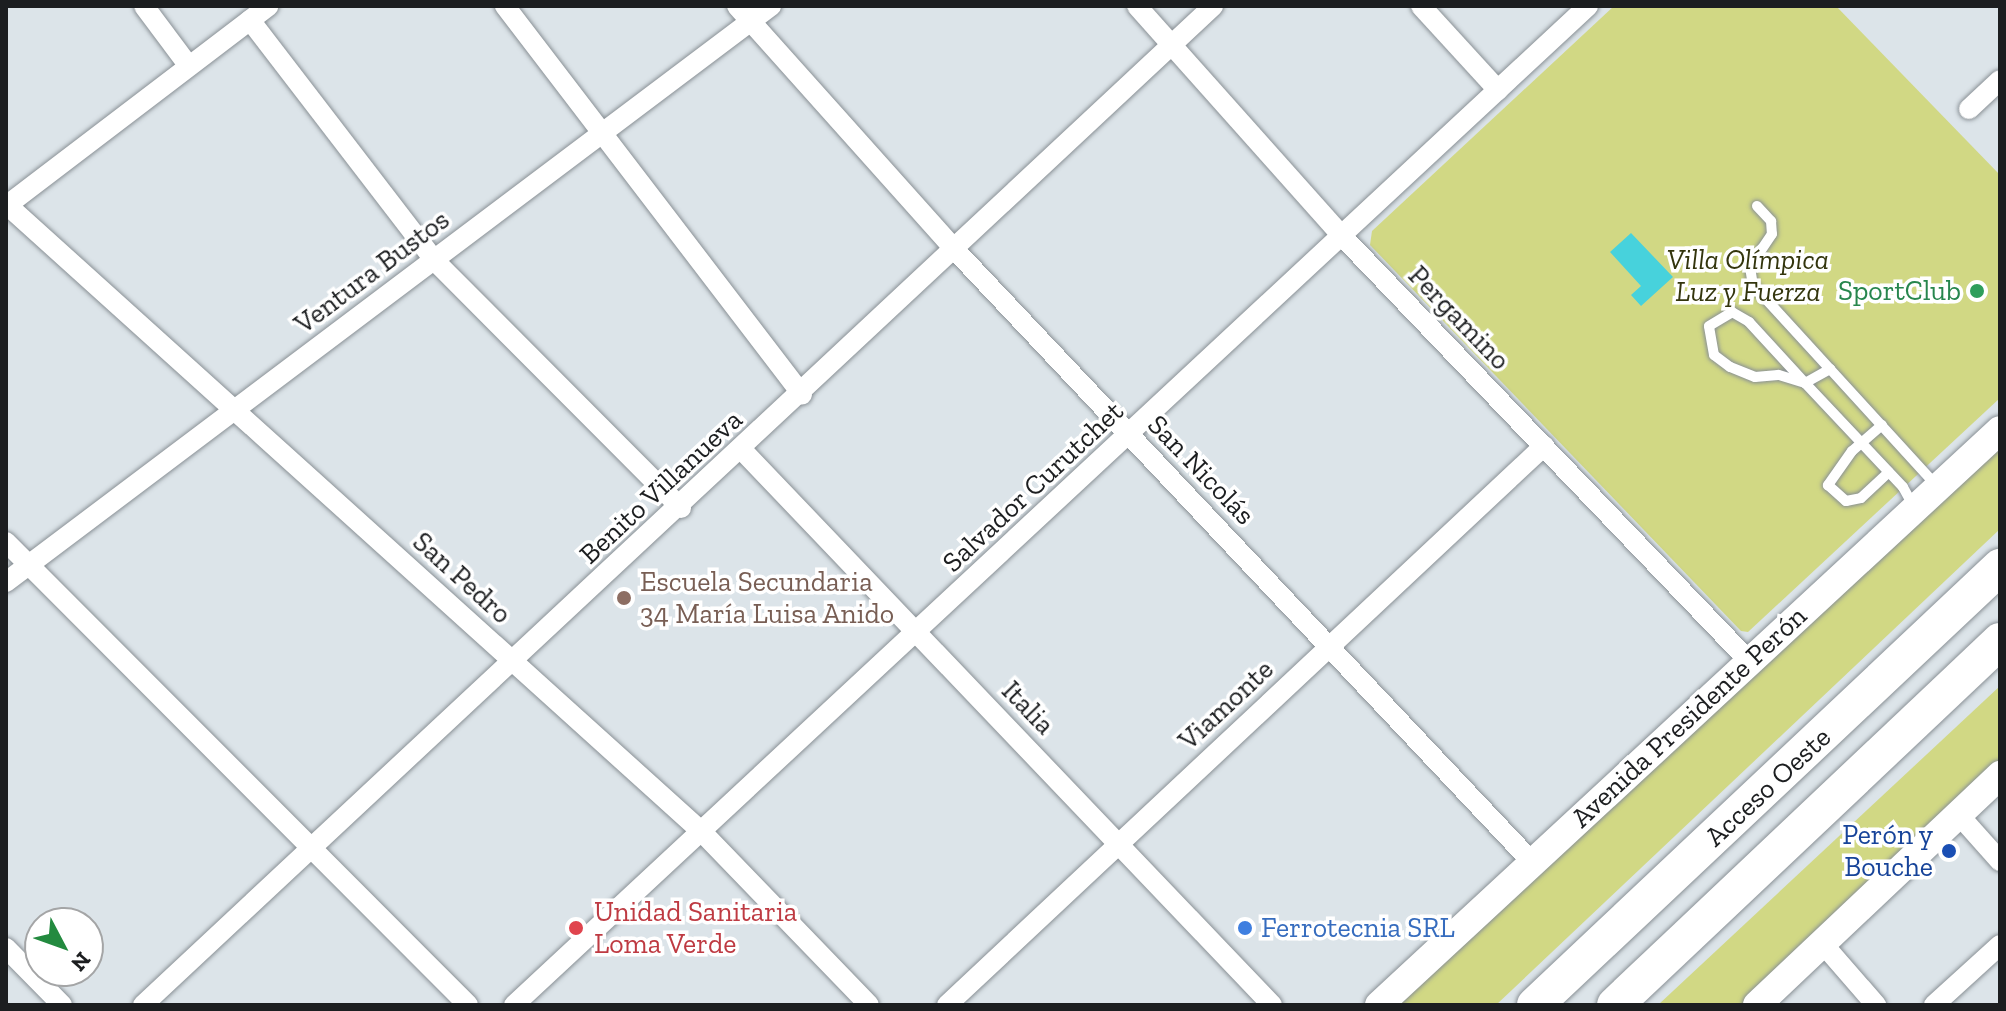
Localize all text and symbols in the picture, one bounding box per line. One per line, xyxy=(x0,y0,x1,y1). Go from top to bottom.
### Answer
street label: Ventura Bustos xyxy=(288,203,456,341)
park label: Villa Olímpica Luz y Fuerza xyxy=(1667,243,1829,309)
street label: Pergamino xyxy=(1401,259,1517,377)
place label: SportClub xyxy=(1838,274,1961,308)
marker: SportClub xyxy=(1968,282,1986,300)
street label: Salvador Curutchet xyxy=(936,395,1130,579)
street label: Benito Villanueva xyxy=(572,403,750,571)
street label: San Nicolás xyxy=(1140,408,1262,532)
street label: San Pedro xyxy=(406,525,518,631)
place label: Escuela Secundaria 34 María Luisa Anido xyxy=(640,565,895,631)
marker: Escuela Secundaria 34 María Luisa Anido xyxy=(615,589,633,607)
street label: Avenida Presidente Perón xyxy=(1564,599,1814,835)
street label: Viamonte xyxy=(1172,653,1280,757)
street label: Italia xyxy=(995,674,1061,742)
street label: Acceso Oeste xyxy=(1698,720,1838,854)
place label: Perón y Bouche xyxy=(1842,818,1933,884)
marker: Perón y Bouche xyxy=(1940,842,1958,860)
place label: Unidad Sanitaria Loma Verde xyxy=(594,895,797,961)
north arrow xyxy=(24,907,104,987)
place label: Ferrotecnia SRL xyxy=(1261,911,1455,945)
marker: Unidad Sanitaria Loma Verde xyxy=(565,917,587,939)
marker: Ferrotecnia SRL xyxy=(1236,919,1254,937)
text: N xyxy=(65,947,97,977)

